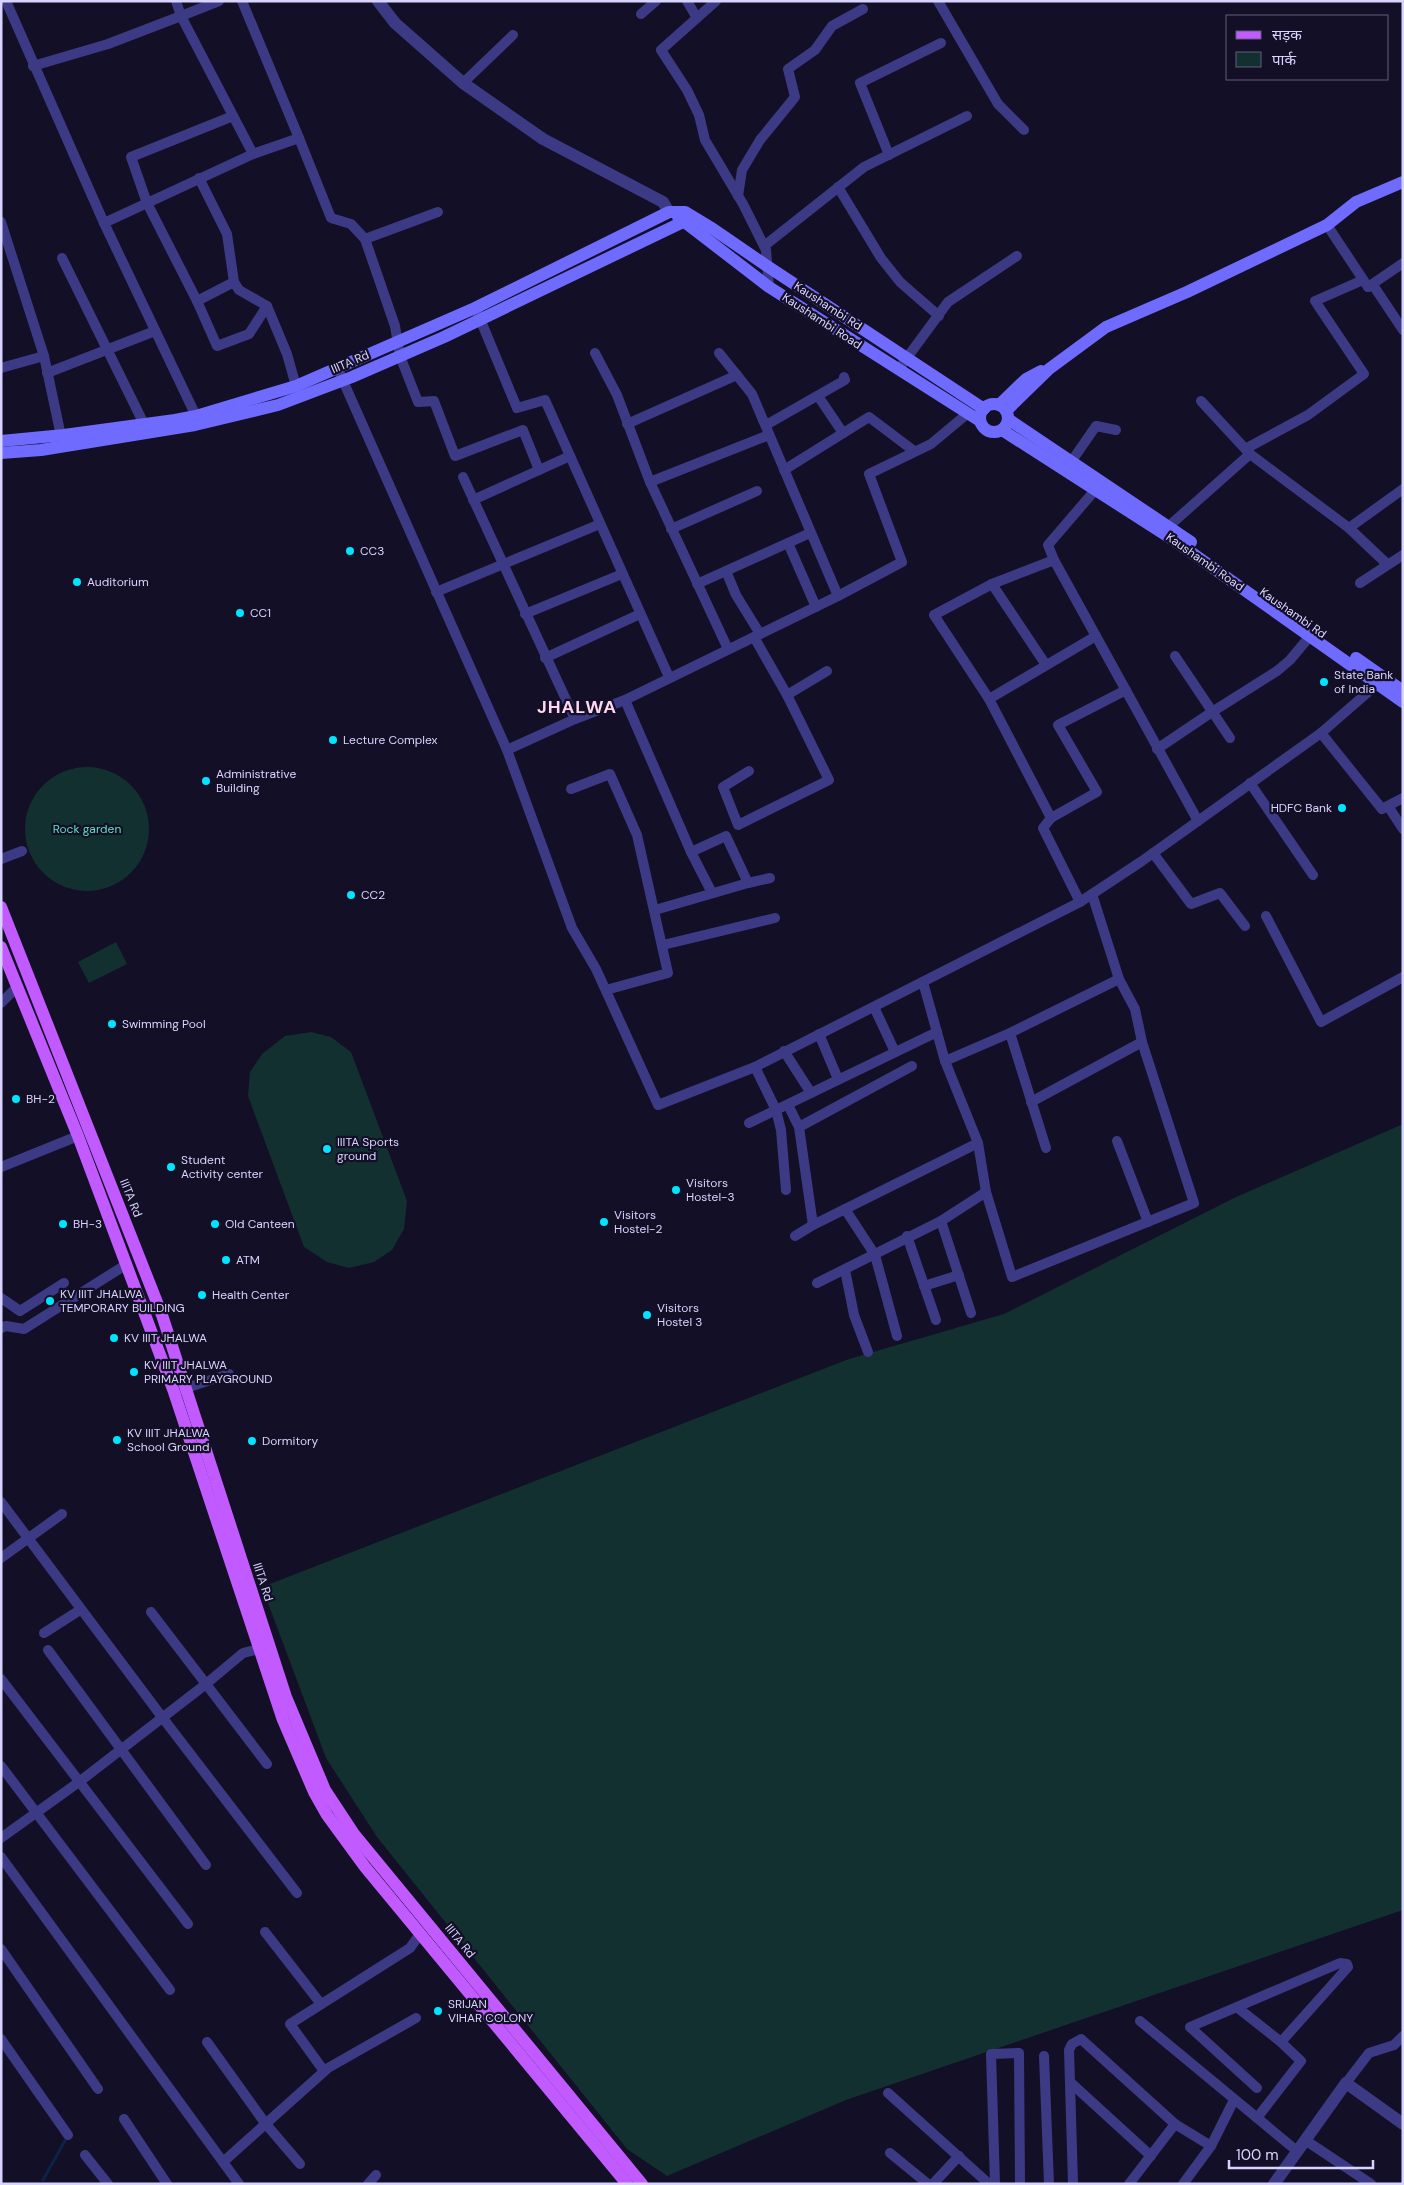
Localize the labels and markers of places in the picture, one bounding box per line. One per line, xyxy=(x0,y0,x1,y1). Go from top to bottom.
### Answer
place label: CC3 xyxy=(360,543,384,559)
marker: CC3 xyxy=(344,545,356,557)
place label: Auditorium xyxy=(87,574,149,590)
marker: Auditorium xyxy=(71,576,83,588)
place label: CC1 xyxy=(250,605,271,621)
marker: CC1 xyxy=(234,607,246,619)
place label: State Bank of India xyxy=(1334,667,1393,697)
marker: State Bank of India xyxy=(1318,676,1330,688)
place label: Lecture Complex xyxy=(343,732,438,748)
marker: Lecture Complex xyxy=(327,734,339,746)
place label: Administrative Building xyxy=(216,766,296,796)
marker: Administrative Building xyxy=(200,775,212,787)
place label: HDFC Bank xyxy=(1271,800,1332,816)
marker: HDFC Bank xyxy=(1336,802,1348,814)
place label: CC2 xyxy=(361,887,385,903)
marker: CC2 xyxy=(345,889,357,901)
place label: Swimming Pool xyxy=(122,1016,206,1032)
marker: Swimming Pool xyxy=(106,1018,118,1030)
place label: BH-2 xyxy=(26,1091,55,1107)
marker: BH-2 xyxy=(10,1093,22,1105)
place label: IIITA Sports ground xyxy=(337,1134,399,1164)
marker: IIITA Sports ground xyxy=(321,1143,333,1155)
place label: Student Activity center xyxy=(181,1152,264,1182)
marker: Student Activity center xyxy=(165,1161,177,1173)
place label: Visitors Hostel-3 xyxy=(686,1175,735,1205)
marker: Visitors Hostel-3 xyxy=(670,1184,682,1196)
place label: Visitors Hostel-2 xyxy=(614,1207,663,1237)
place label: BH-3 xyxy=(73,1216,102,1232)
place label: Old Canteen xyxy=(225,1216,295,1232)
marker: Visitors Hostel-2 xyxy=(598,1216,610,1228)
marker: BH-3 xyxy=(57,1218,69,1230)
marker: Old Canteen xyxy=(209,1218,221,1230)
place label: ATM xyxy=(236,1252,260,1268)
marker: ATM xyxy=(220,1254,232,1266)
place label: KV IIIT JHALWA TEMPORARY BUILDING xyxy=(60,1286,185,1316)
place label: Health Center xyxy=(212,1287,290,1303)
marker: Health Center xyxy=(196,1289,208,1301)
marker: KV IIIT JHALWA TEMPORARY BUILDING xyxy=(44,1295,56,1307)
place label: Visitors Hostel 3 xyxy=(657,1300,702,1330)
marker: Visitors Hostel 3 xyxy=(641,1309,653,1321)
place label: KV IIIT JHALWA xyxy=(124,1330,207,1346)
marker: KV IIIT JHALWA xyxy=(108,1332,120,1344)
place label: KV IIIT JHALWA PRIMARY PLAYGROUND xyxy=(144,1357,273,1387)
marker: KV IIIT JHALWA PRIMARY PLAYGROUND xyxy=(128,1366,140,1378)
place label: KV IIIT JHALWA School Ground xyxy=(127,1425,210,1455)
place label: Dormitory xyxy=(262,1433,318,1449)
marker: KV IIIT JHALWA School Ground xyxy=(111,1434,123,1446)
marker: Dormitory xyxy=(246,1435,258,1447)
place label: SRIJAN VIHAR COLONY xyxy=(448,1996,533,2026)
marker: SRIJAN VIHAR COLONY xyxy=(432,2005,444,2017)

